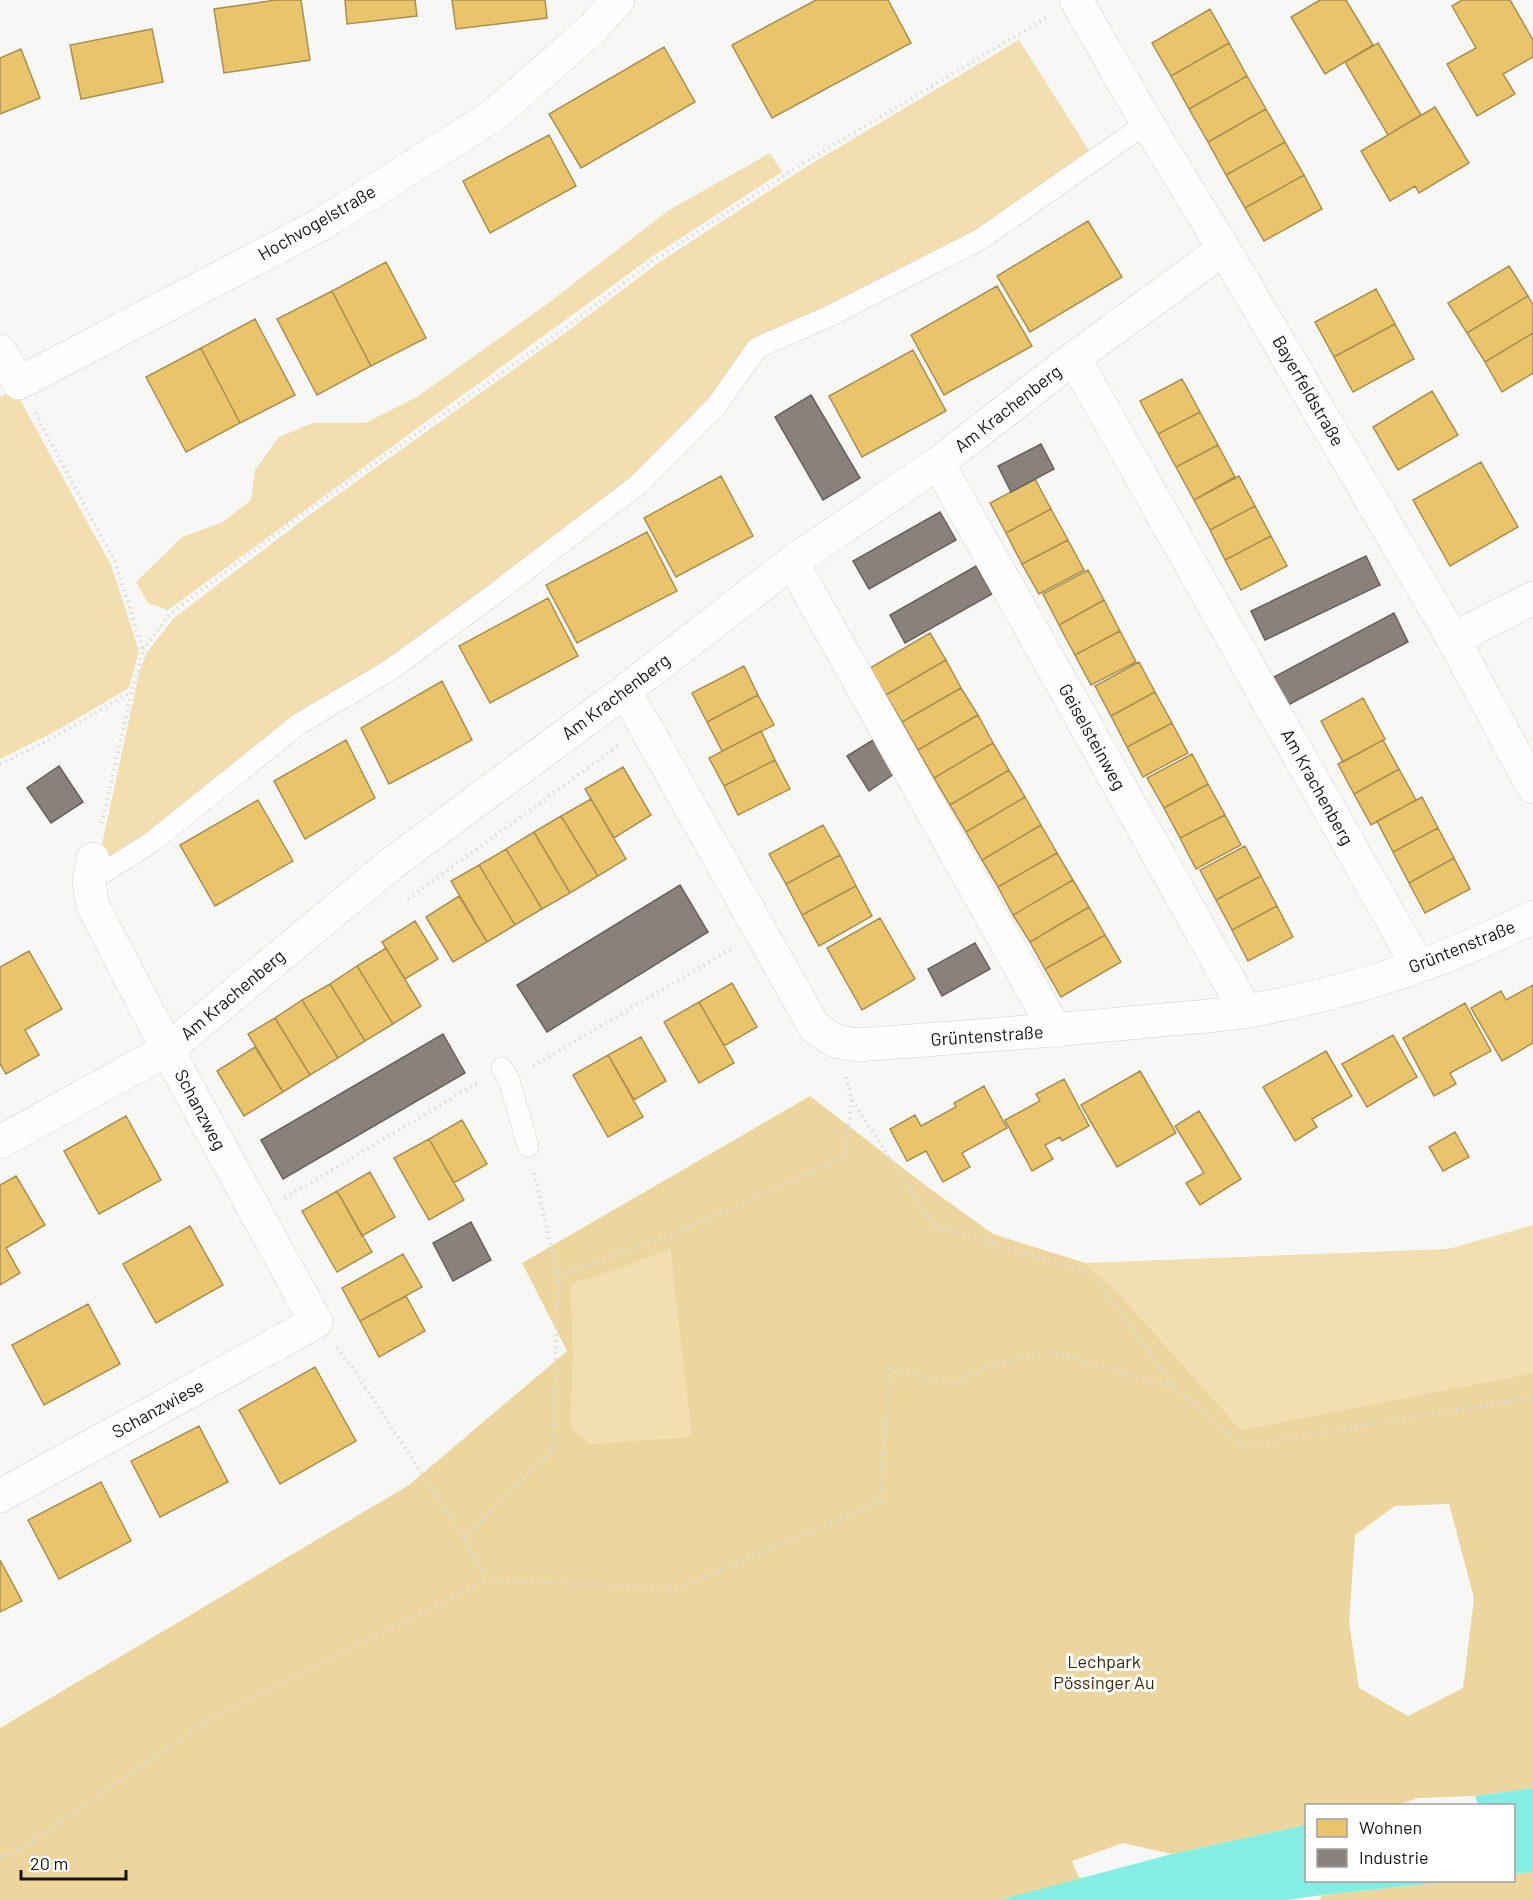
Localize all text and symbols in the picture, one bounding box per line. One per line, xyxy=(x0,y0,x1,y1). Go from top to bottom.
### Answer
street label: Hochvogelstraße xyxy=(254,179,379,265)
street label: Bayerfeldstraße xyxy=(1268,331,1349,450)
street label: Am Krachenberg xyxy=(950,360,1065,457)
street label: Am Krachenberg xyxy=(557,648,674,744)
street label: Geiselsteinweg xyxy=(1055,680,1131,794)
street label: Am Krachenberg xyxy=(1277,725,1359,849)
street label: Grüntenstraße xyxy=(1405,915,1518,977)
street label: Am Krachenberg xyxy=(176,944,289,1044)
street label: Grüntenstraße xyxy=(930,1020,1044,1050)
street label: Schanzweg xyxy=(170,1065,231,1154)
street label: Schanzwiese xyxy=(108,1374,207,1442)
park label: Lechpark Pössinger Au xyxy=(1053,1650,1155,1693)
legend xyxy=(1305,1804,1515,1882)
text: Wohnen xyxy=(1359,1816,1422,1838)
scale bar xyxy=(21,1843,126,1881)
text: Industrie xyxy=(1359,1846,1429,1868)
text: 20 m xyxy=(30,1852,68,1874)

